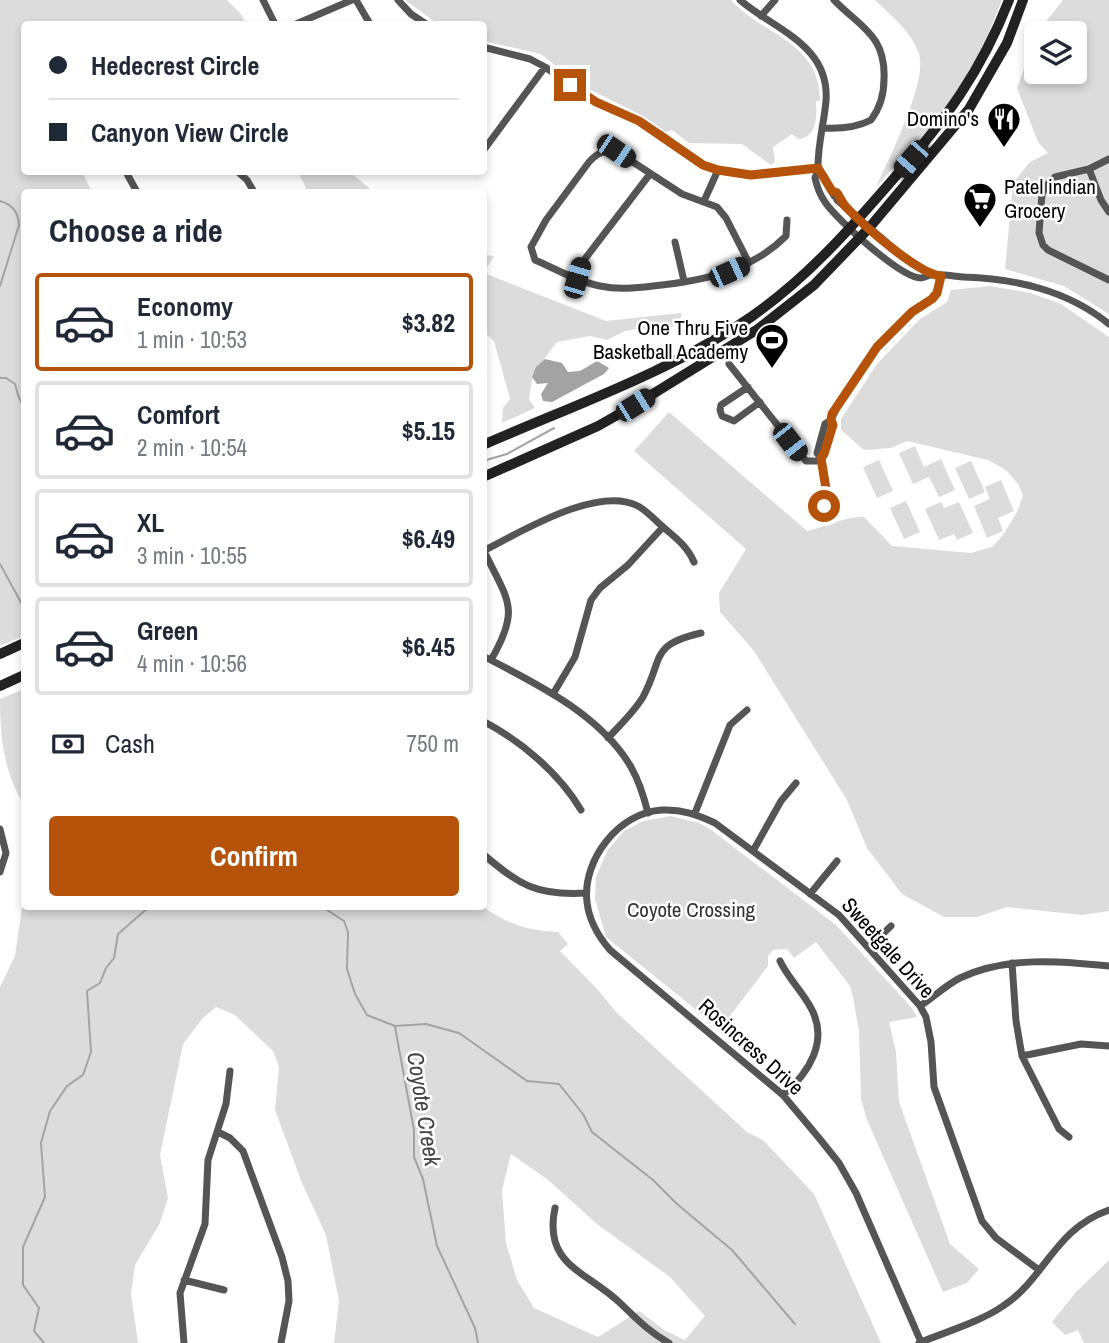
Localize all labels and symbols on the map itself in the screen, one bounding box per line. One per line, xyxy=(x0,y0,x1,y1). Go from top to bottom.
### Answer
route end xyxy=(554,69,586,101)
restaurant icon: Domino's xyxy=(985,100,1023,149)
place label: Domino's xyxy=(907,104,979,133)
car xyxy=(593,131,640,171)
car xyxy=(890,136,933,182)
place label: Patel indian Grocery xyxy=(1004,172,1096,225)
supermarket icon: Patel indian Grocery xyxy=(961,180,999,229)
car xyxy=(706,254,753,290)
car xyxy=(562,255,593,301)
place label: One Thru Five Basketball Academy xyxy=(593,313,748,366)
sports icon: One Thru Five Basketball Academy xyxy=(753,321,791,370)
car xyxy=(612,385,659,425)
car xyxy=(769,419,812,465)
route start xyxy=(808,490,840,522)
street label: Sweetgale Drive xyxy=(835,891,941,1004)
park label: Coyote Crossing xyxy=(627,895,756,924)
street label: Rosincress Drive xyxy=(693,992,810,1102)
water label: Coyote Creek xyxy=(400,1050,449,1170)

